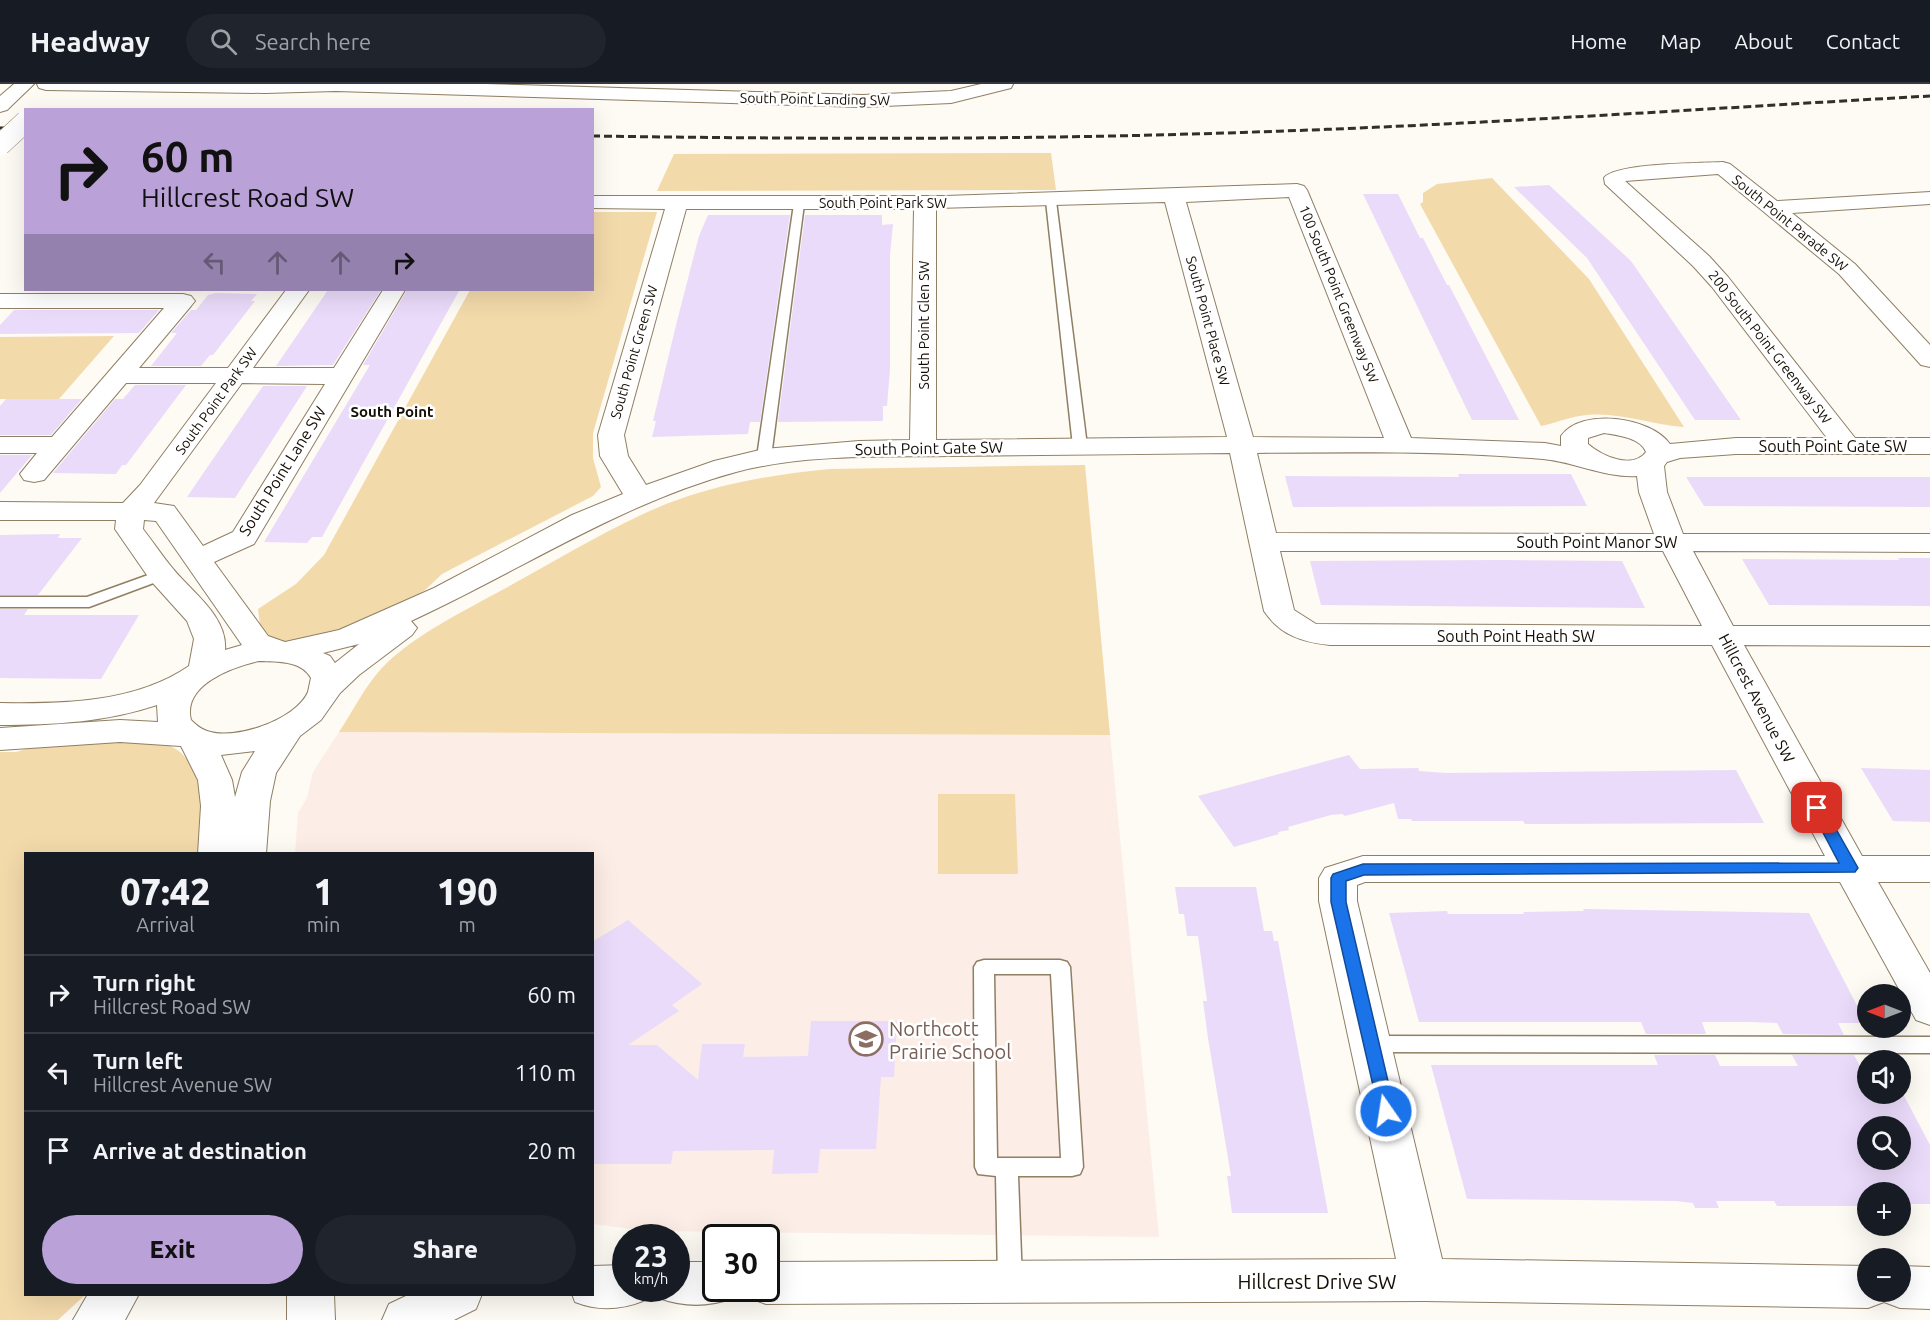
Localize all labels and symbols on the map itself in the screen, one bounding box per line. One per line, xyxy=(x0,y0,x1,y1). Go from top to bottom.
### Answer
street label: South Point Landing SW xyxy=(740,90,890,108)
street label: South Point Parade SW xyxy=(1729,171,1851,275)
street label: South Point Park SW xyxy=(819,195,947,211)
street label: 100 South Point Greenway SW xyxy=(1296,203,1382,385)
street label: South Point Place SW xyxy=(1183,254,1233,388)
street label: South Point Glen SW xyxy=(916,261,932,389)
street label: 200 South Point Greenway SW xyxy=(1705,267,1835,427)
street label: South Point Green SW xyxy=(607,283,661,421)
street label: South Point Park SW xyxy=(172,344,260,457)
street label: South Point Lane SW xyxy=(235,403,329,539)
district label: South Point xyxy=(351,403,434,420)
street label: South Point Gate SW xyxy=(1759,437,1907,455)
street label: South Point Gate SW xyxy=(855,438,1004,458)
street label: South Point Manor SW xyxy=(1516,533,1678,551)
street label: South Point Heath SW xyxy=(1437,627,1595,645)
street label: Hillcrest Avenue SW xyxy=(1715,630,1799,766)
pin xyxy=(1791,782,1842,833)
north arrow xyxy=(1857,984,1911,1038)
place label: Northcott Prairie School xyxy=(889,1017,1012,1063)
school or university icon: Northcott Prairie School xyxy=(848,1021,884,1057)
position arrow xyxy=(1354,1079,1418,1143)
speed limit sign: 30 xyxy=(702,1224,780,1302)
street label: Hillcrest Drive SW xyxy=(1237,1270,1397,1293)

